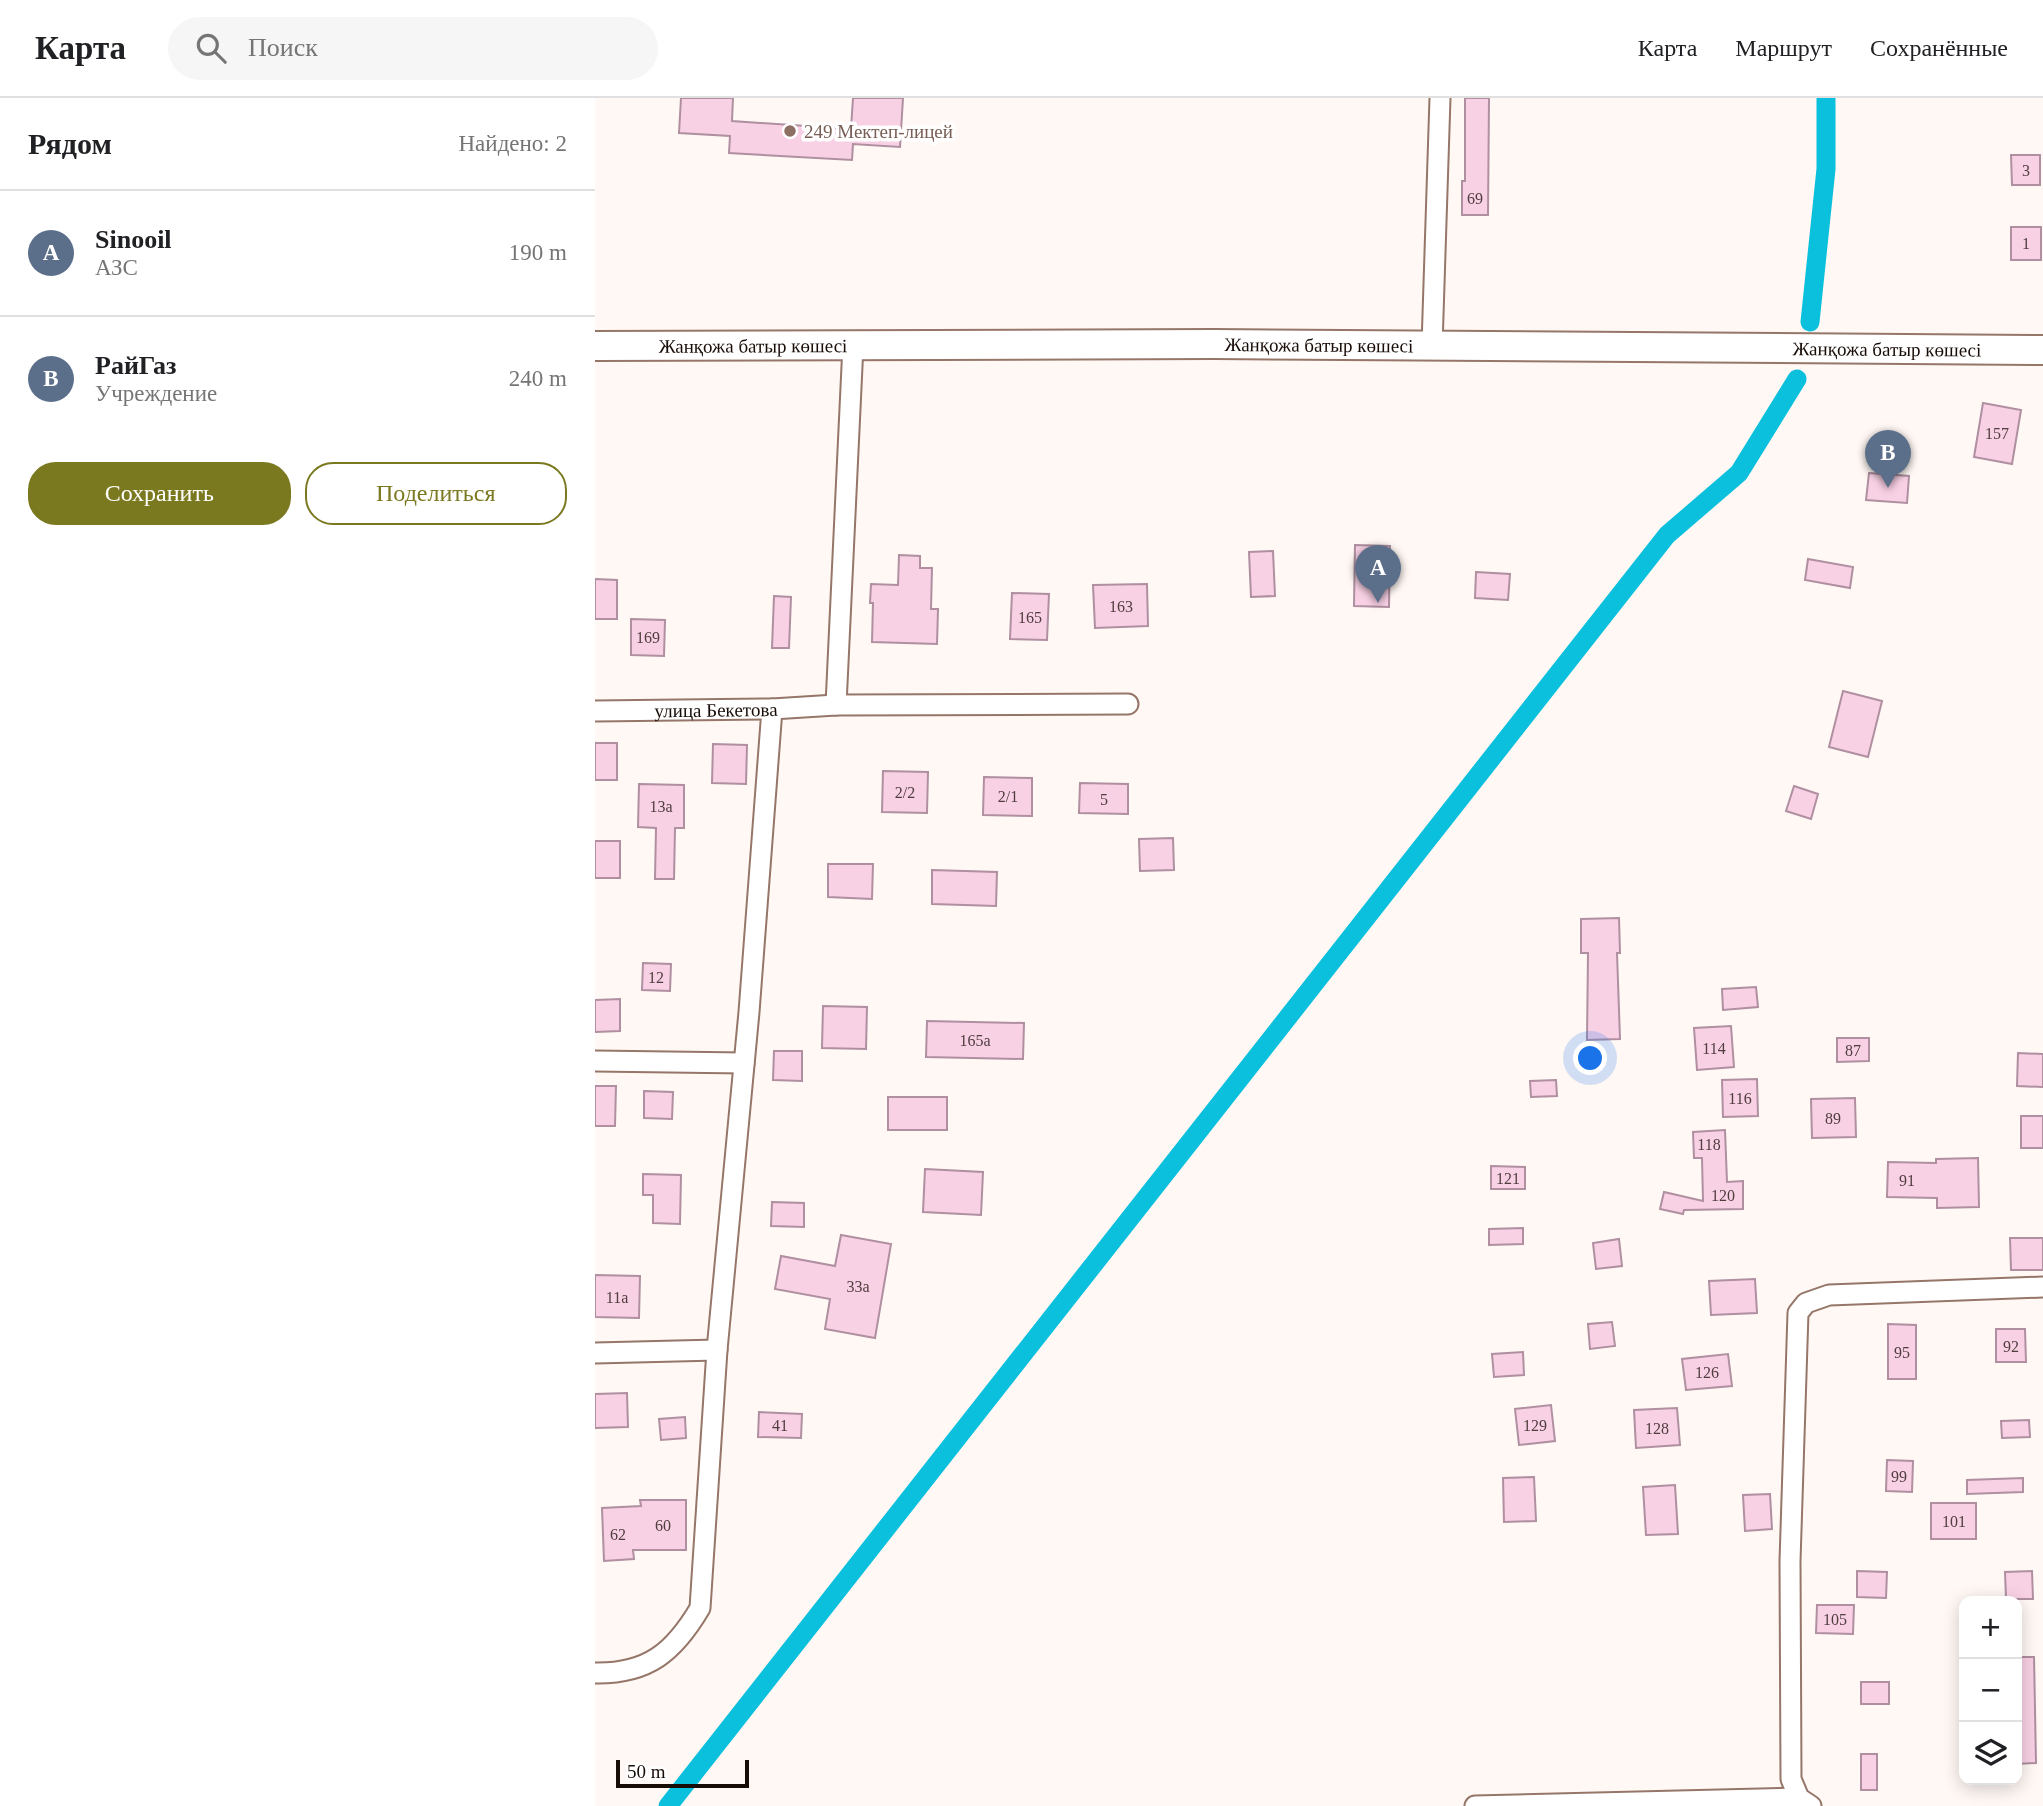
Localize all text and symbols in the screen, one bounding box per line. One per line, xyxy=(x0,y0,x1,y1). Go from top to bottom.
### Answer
search box xyxy=(168,17,658,80)
icon: search xyxy=(192,29,230,67)
text: Карта xyxy=(35,30,126,66)
text: Поиск xyxy=(248,33,318,62)
text: Карта xyxy=(1638,35,1697,61)
text: Маршрут xyxy=(1735,35,1832,61)
text: Сохранённые xyxy=(1870,35,2008,61)
place label: 249 Мектеп-лицей xyxy=(804,121,953,142)
marker: 249 Мектеп-лицей xyxy=(782,123,798,139)
text: Рядом xyxy=(28,127,112,160)
text: Найдено: 2 xyxy=(459,131,567,156)
house number: 3 xyxy=(2022,162,2030,179)
house number: 69 xyxy=(1467,190,1483,207)
text: Sinooil xyxy=(95,225,172,254)
house number: 1 xyxy=(2022,235,2030,252)
text: A xyxy=(43,240,59,265)
text: 190 m xyxy=(509,240,567,265)
text: АЗС xyxy=(95,255,138,280)
street label: Жанқожа батыр көшесі xyxy=(1225,334,1413,356)
street label: Жанқожа батыр көшесі xyxy=(659,335,847,356)
street label: Жанқожа батыр көшесі xyxy=(1793,338,1981,360)
text: РайГаз xyxy=(95,351,177,380)
text: B xyxy=(43,366,59,391)
text: 240 m xyxy=(509,366,567,391)
text: Учреждение xyxy=(95,381,217,406)
house number: 157 xyxy=(1985,425,2009,442)
pin: B xyxy=(1865,430,1911,488)
button: Сохранить xyxy=(28,462,291,525)
button: Поделиться xyxy=(305,462,567,525)
pin: A xyxy=(1355,545,1401,603)
house number: 163 xyxy=(1109,598,1133,615)
house number: 165 xyxy=(1018,609,1042,626)
house number: 169 xyxy=(636,629,660,646)
street label: улица Бекетова xyxy=(654,698,779,721)
house number: 2/2 xyxy=(895,784,915,801)
house number: 2/1 xyxy=(998,788,1018,805)
house number: 5 xyxy=(1100,791,1108,808)
house number: 13а xyxy=(649,798,673,815)
house number: 12 xyxy=(648,969,664,986)
house number: 165а xyxy=(959,1032,991,1049)
house number: 114 xyxy=(1702,1040,1726,1057)
your location xyxy=(1573,1041,1607,1075)
house number: 87 xyxy=(1845,1042,1861,1059)
house number: 116 xyxy=(1728,1090,1752,1107)
house number: 89 xyxy=(1825,1110,1841,1127)
house number: 118 xyxy=(1697,1136,1721,1153)
house number: 121 xyxy=(1496,1170,1520,1187)
house number: 91 xyxy=(1899,1172,1915,1189)
house number: 120 xyxy=(1711,1187,1735,1204)
house number: 33а xyxy=(846,1278,870,1295)
house number: 11а xyxy=(606,1289,628,1306)
house number: 92 xyxy=(2003,1338,2019,1355)
house number: 95 xyxy=(1894,1344,1910,1361)
house number: 126 xyxy=(1695,1364,1719,1381)
house number: 41 xyxy=(772,1417,788,1434)
house number: 129 xyxy=(1523,1417,1547,1434)
house number: 128 xyxy=(1645,1420,1669,1437)
house number: 99 xyxy=(1891,1468,1907,1485)
house number: 101 xyxy=(1942,1513,1966,1530)
house number: 60 xyxy=(655,1517,671,1534)
house number: 62 xyxy=(610,1526,626,1543)
map controls xyxy=(1959,1596,2022,1785)
button: + xyxy=(1959,1596,2022,1659)
house number: 105 xyxy=(1823,1611,1847,1628)
button: − xyxy=(1959,1659,2022,1722)
button: layers xyxy=(1959,1722,2022,1785)
scale bar xyxy=(616,1757,749,1789)
text: 50 m xyxy=(627,1761,666,1782)

